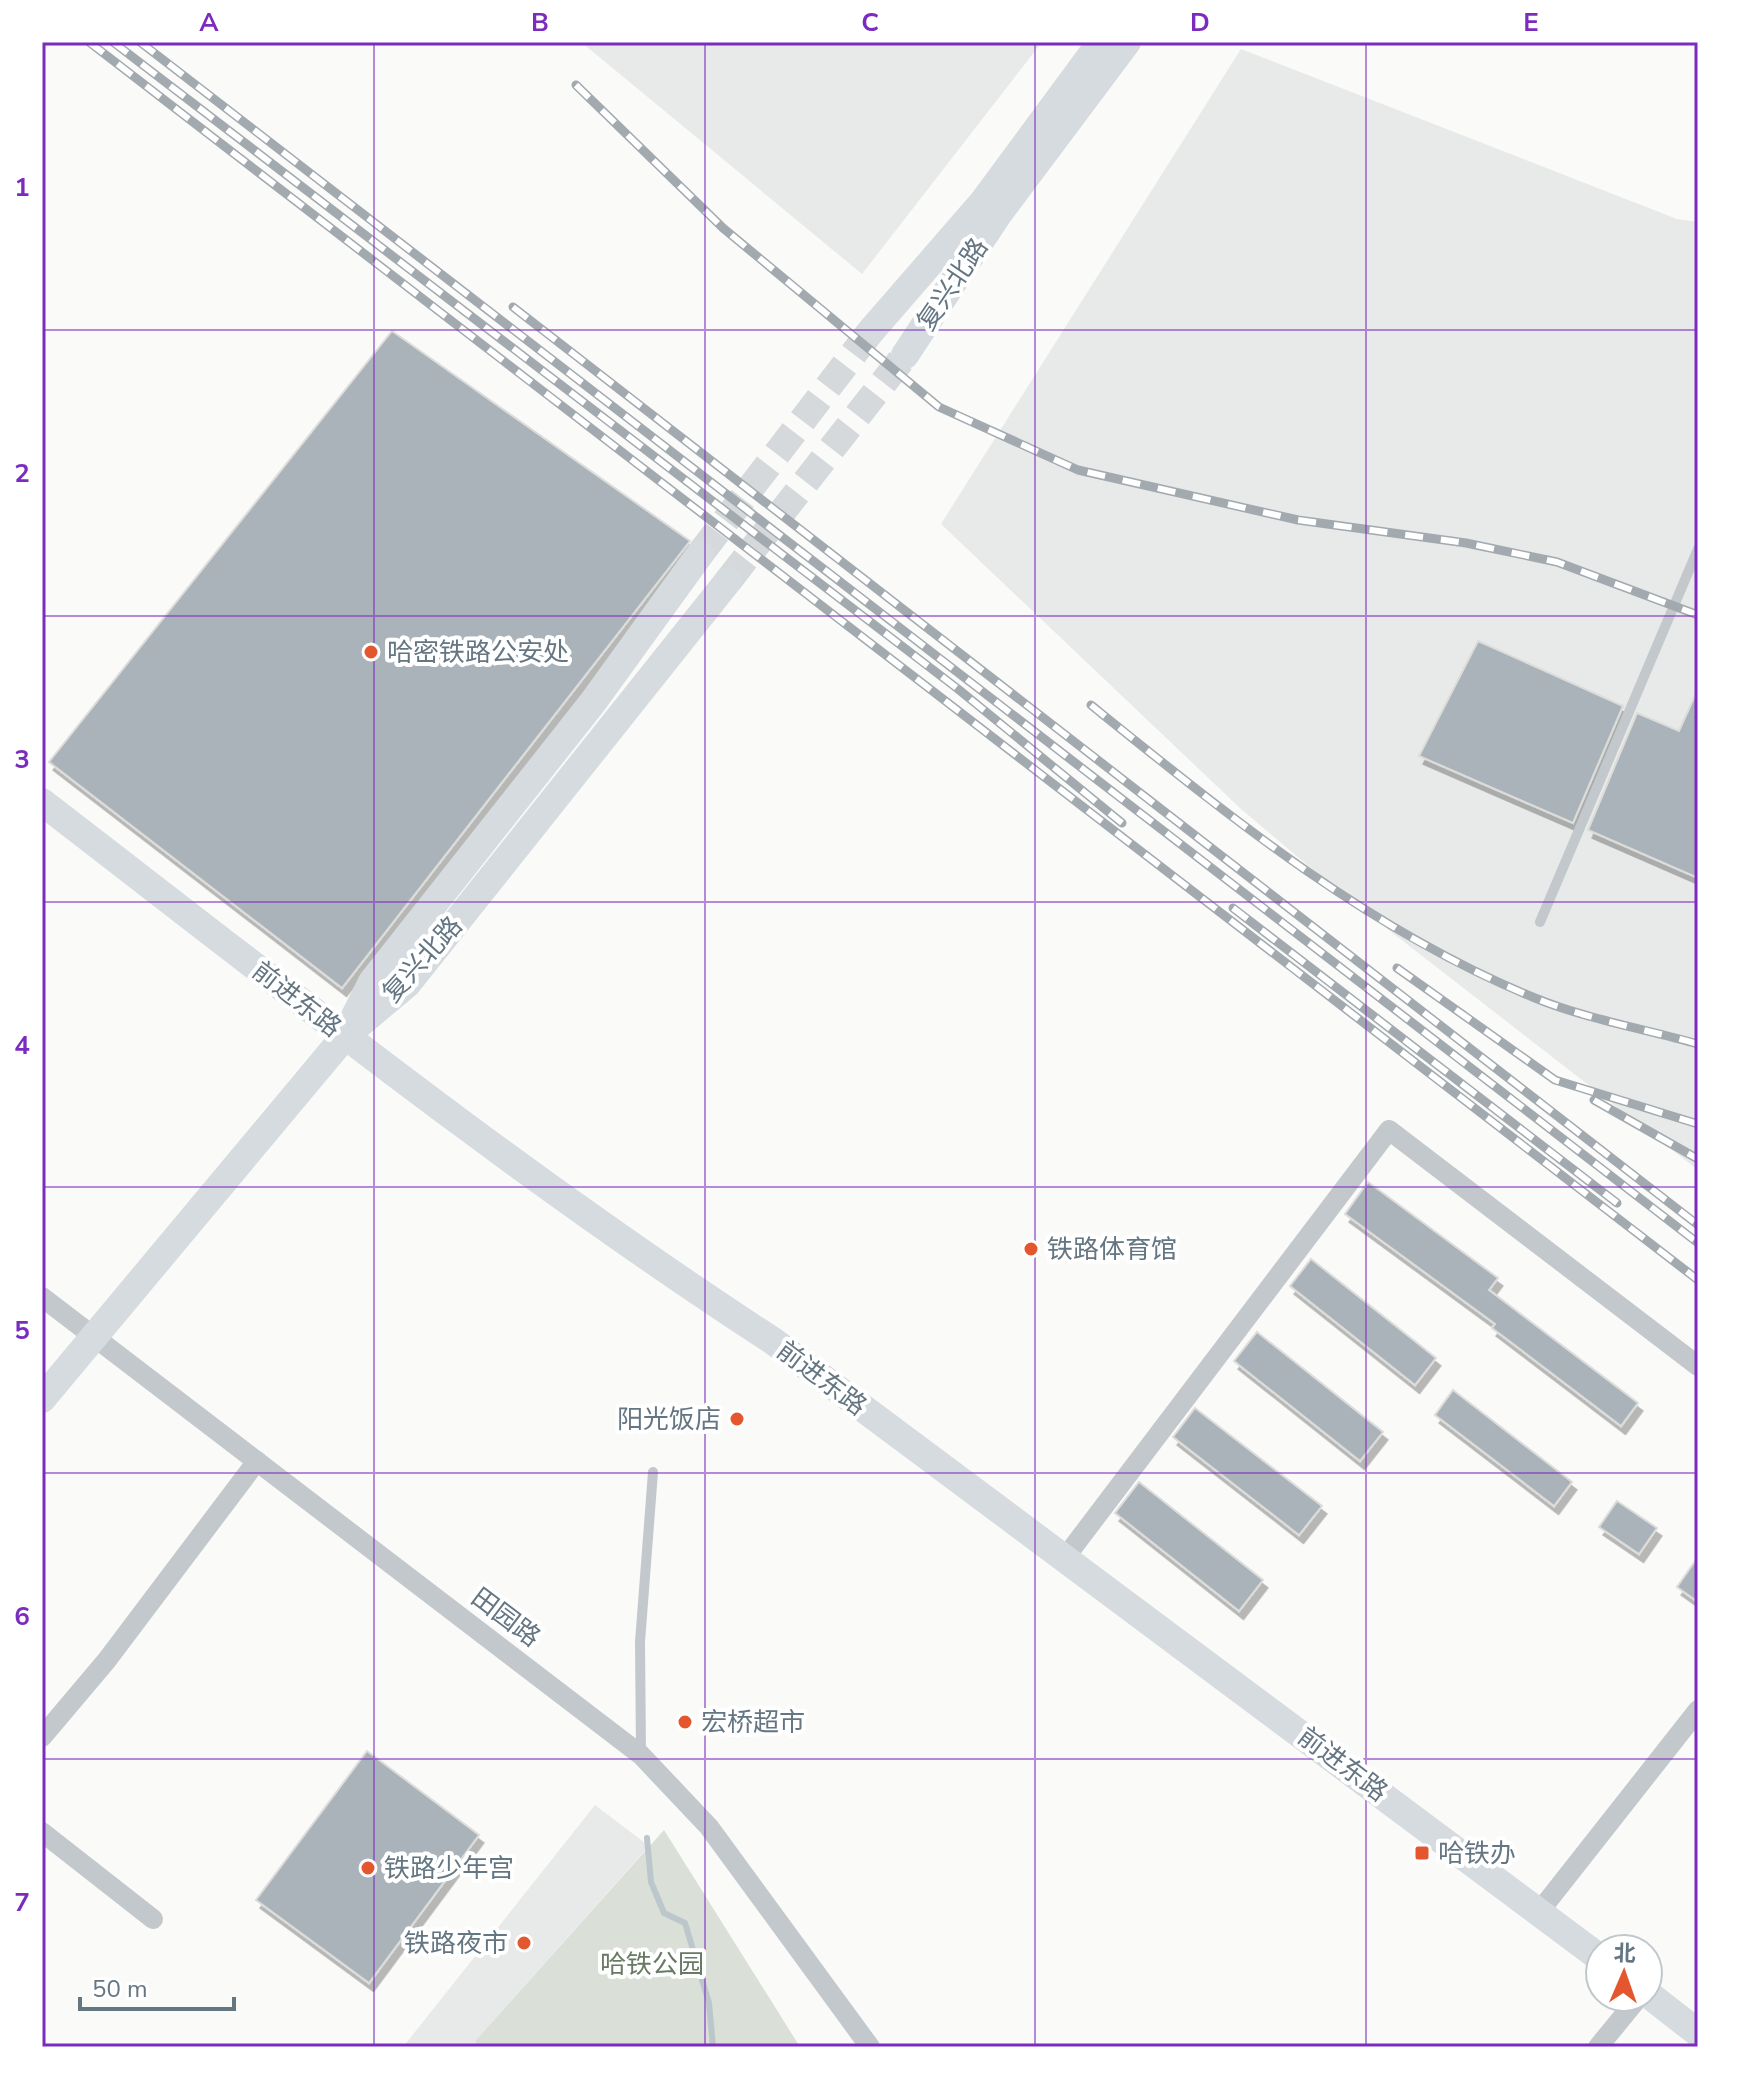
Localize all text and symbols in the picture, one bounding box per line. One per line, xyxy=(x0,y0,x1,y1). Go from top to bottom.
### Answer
text: A xyxy=(199,5,219,40)
text: B xyxy=(531,5,549,40)
text: C xyxy=(861,5,879,40)
text: D xyxy=(1190,5,1210,40)
text: E xyxy=(1523,5,1539,40)
text: 1 xyxy=(14,170,30,205)
street label: 复兴北路 xyxy=(909,231,996,337)
text: 2 xyxy=(14,456,30,491)
place label: 哈密铁路公安处 xyxy=(387,635,569,670)
marker: 哈密铁路公安处 xyxy=(362,643,380,661)
text: 3 xyxy=(14,742,30,777)
street label: 复兴北路 xyxy=(375,909,470,1010)
street label: 前进东路 xyxy=(245,954,348,1045)
text: 4 xyxy=(14,1028,30,1063)
place label: 铁路体育馆 xyxy=(1047,1232,1177,1267)
marker: 铁路体育馆 xyxy=(1022,1240,1040,1258)
text: 5 xyxy=(14,1313,30,1348)
street label: 前进东路 xyxy=(770,1333,874,1424)
place label: 阳光饭店 xyxy=(617,1402,721,1437)
marker: 阳光饭店 xyxy=(728,1410,746,1428)
street label: 田园路 xyxy=(464,1580,547,1655)
text: 6 xyxy=(14,1599,30,1634)
place label: 宏桥超市 xyxy=(701,1705,805,1740)
marker: 宏桥超市 xyxy=(676,1713,694,1731)
street label: 前进东路 xyxy=(1291,1719,1395,1810)
place label: 哈铁办 xyxy=(1438,1836,1516,1871)
marker: 哈铁办 xyxy=(1413,1844,1431,1862)
place label: 铁路少年宫 xyxy=(384,1851,514,1886)
marker: 铁路少年宫 xyxy=(359,1859,377,1877)
text: 7 xyxy=(14,1885,30,1920)
place label: 铁路夜市 xyxy=(404,1926,508,1961)
north arrow xyxy=(1584,1933,1664,2013)
marker: 铁路夜市 xyxy=(515,1934,533,1952)
text: 北 xyxy=(1613,1939,1636,1969)
park label: 哈铁公园 xyxy=(600,1947,704,1982)
scale bar xyxy=(80,1961,234,2011)
text: 50 m xyxy=(92,1973,148,2005)

